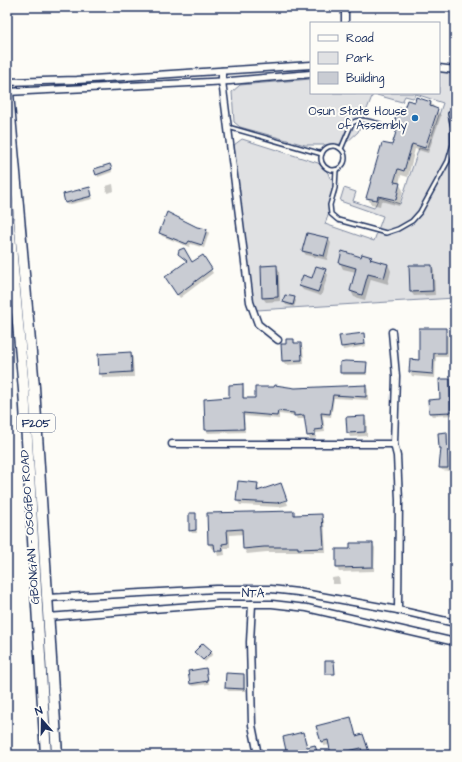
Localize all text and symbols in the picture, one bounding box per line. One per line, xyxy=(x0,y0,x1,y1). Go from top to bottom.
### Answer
legend xyxy=(310,22,440,94)
text: Road xyxy=(346,30,374,47)
text: Park xyxy=(346,50,374,67)
text: Building xyxy=(346,70,384,88)
place label: Osun State House of Assembly xyxy=(309,103,408,135)
marker: Osun State House of Assembly xyxy=(410,113,420,123)
road number: F205 xyxy=(17,414,55,432)
street label: GBONGAN - OSOGBO ROAD xyxy=(16,449,44,605)
street label: NTA xyxy=(242,585,265,602)
north arrow xyxy=(22,700,62,740)
text: N xyxy=(33,703,45,719)

